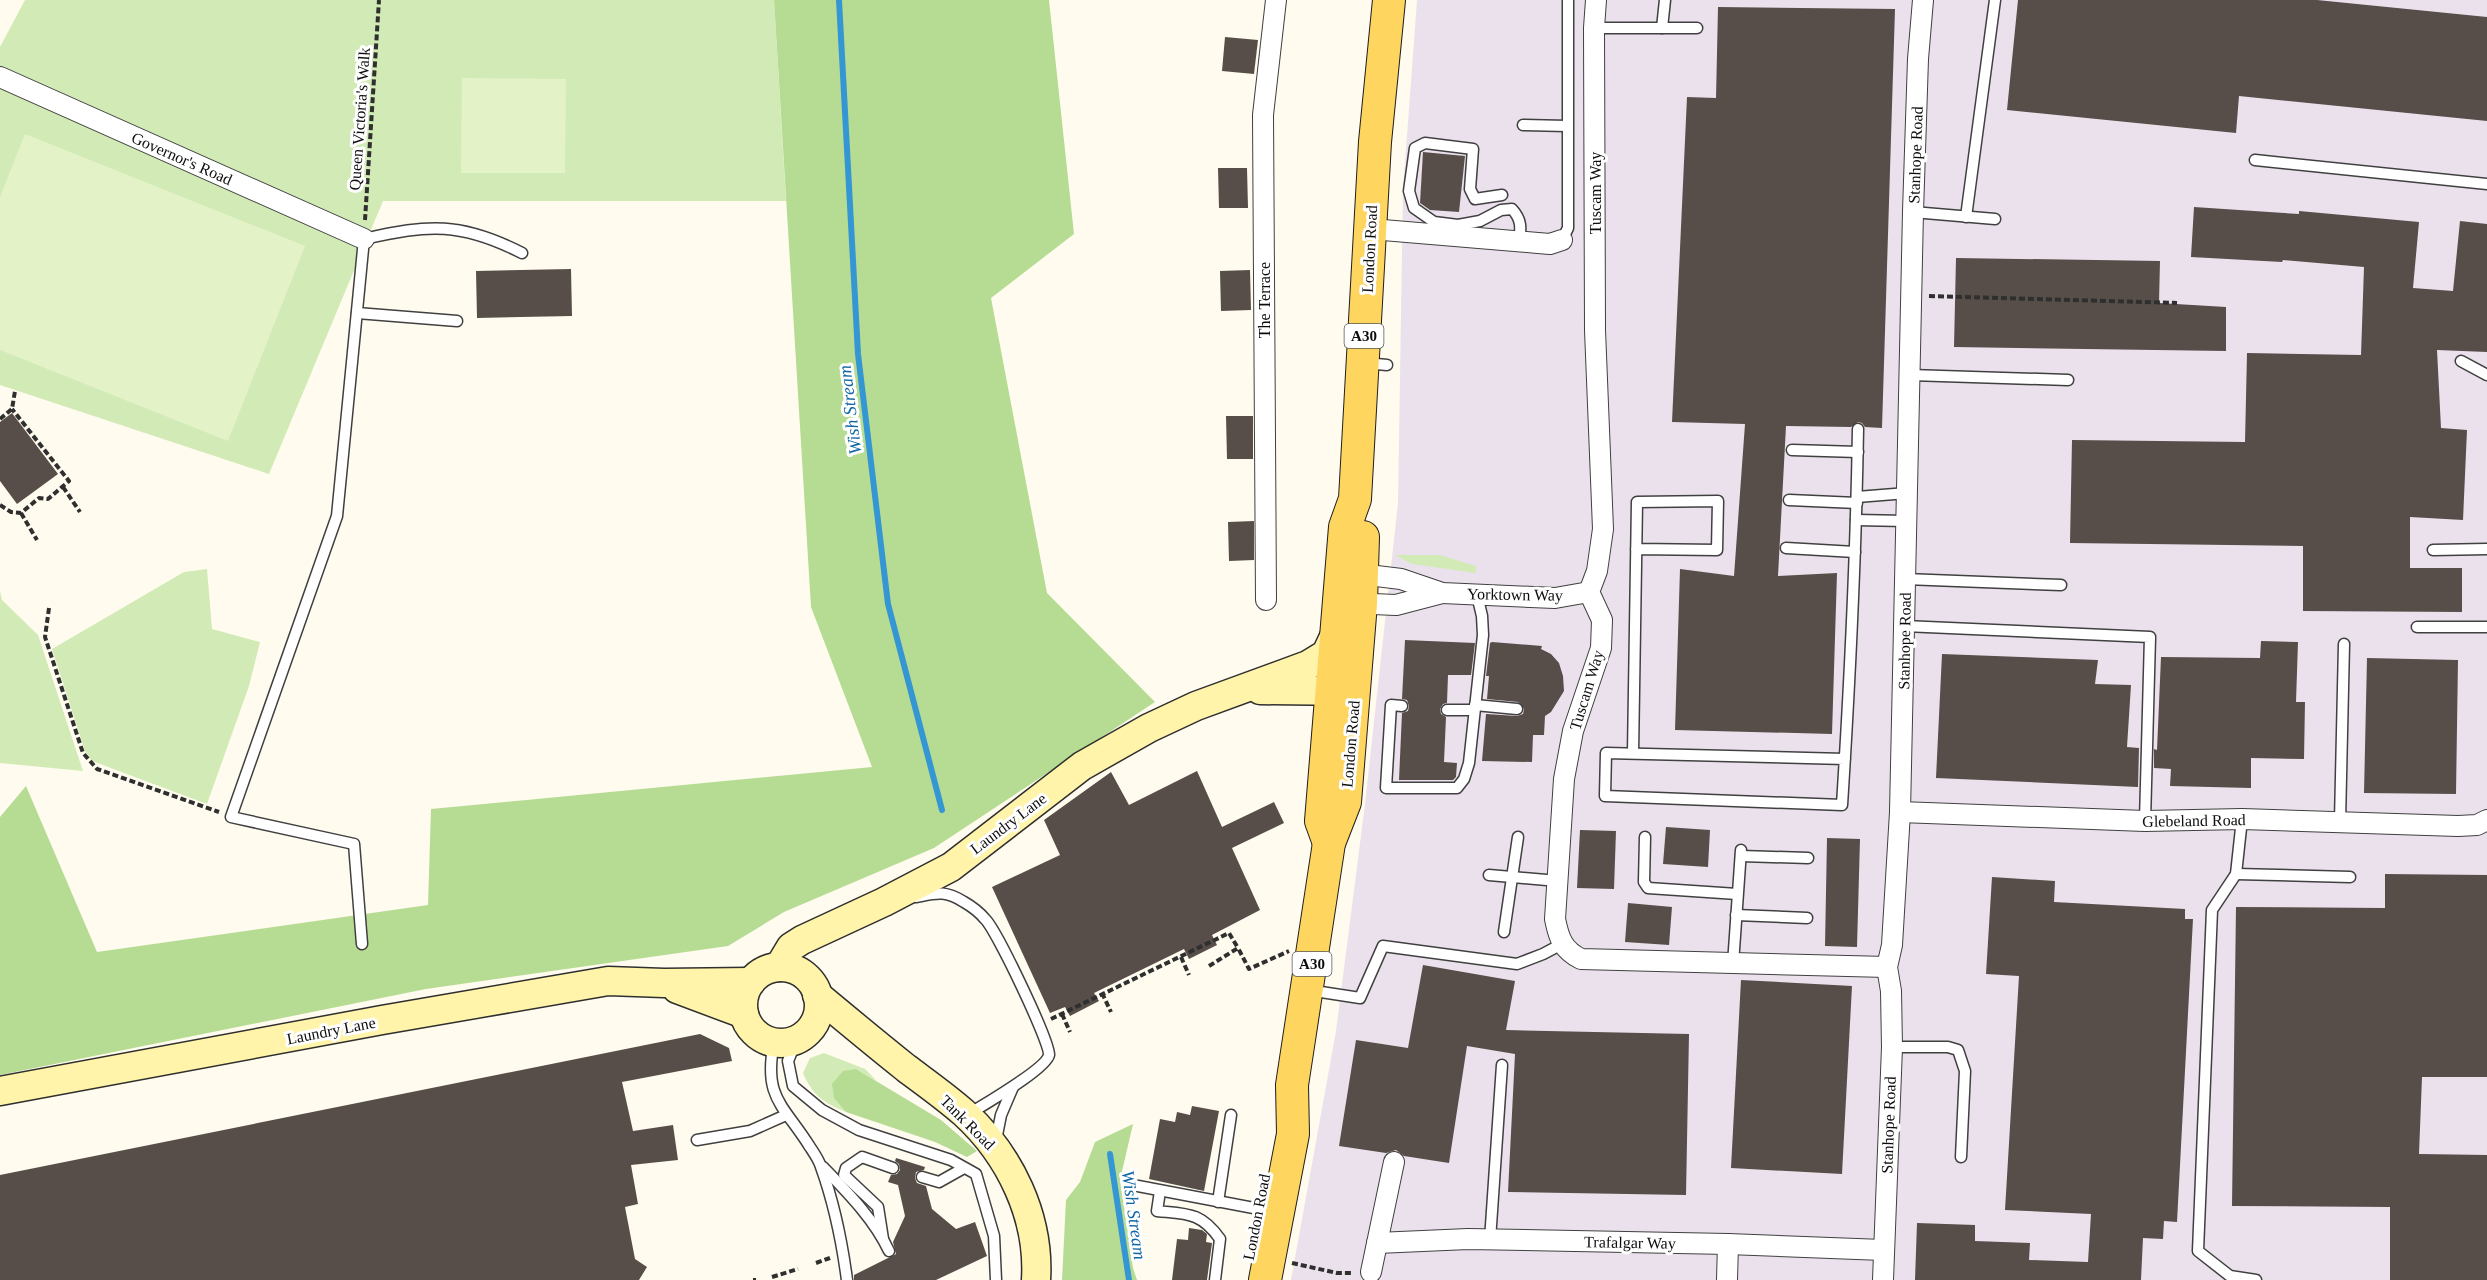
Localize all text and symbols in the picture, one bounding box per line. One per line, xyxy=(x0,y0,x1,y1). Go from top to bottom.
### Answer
street label: Queen Victoria's Walk xyxy=(346,47,373,191)
street label: Stanhope Road xyxy=(1905,106,1927,204)
street label: Governor's Road xyxy=(129,129,235,188)
street label: Tuscam Way xyxy=(1587,152,1605,234)
street label: London Road xyxy=(1359,205,1380,293)
street label: The Terrace xyxy=(1256,262,1273,338)
road number: A30 xyxy=(1344,324,1384,348)
water label: Wish Stream xyxy=(835,364,865,456)
street label: Yorktown Way xyxy=(1467,585,1563,605)
street label: Stanhope Road xyxy=(1895,592,1915,690)
street label: Tuscam Way xyxy=(1566,648,1608,732)
street label: London Road xyxy=(1338,700,1363,788)
street label: Laundry Lane xyxy=(967,789,1050,858)
street label: Glebeland Road xyxy=(2142,811,2246,830)
road number: A30 xyxy=(1292,952,1332,976)
street label: Laundry Lane xyxy=(285,1014,377,1048)
street label: Stanhope Road xyxy=(1878,1076,1900,1174)
street label: Tank Road xyxy=(937,1092,998,1153)
water label: Wish Stream xyxy=(1118,1169,1150,1261)
street label: London Road xyxy=(1240,1173,1273,1262)
street label: Trafalgar Way xyxy=(1584,1233,1676,1253)

